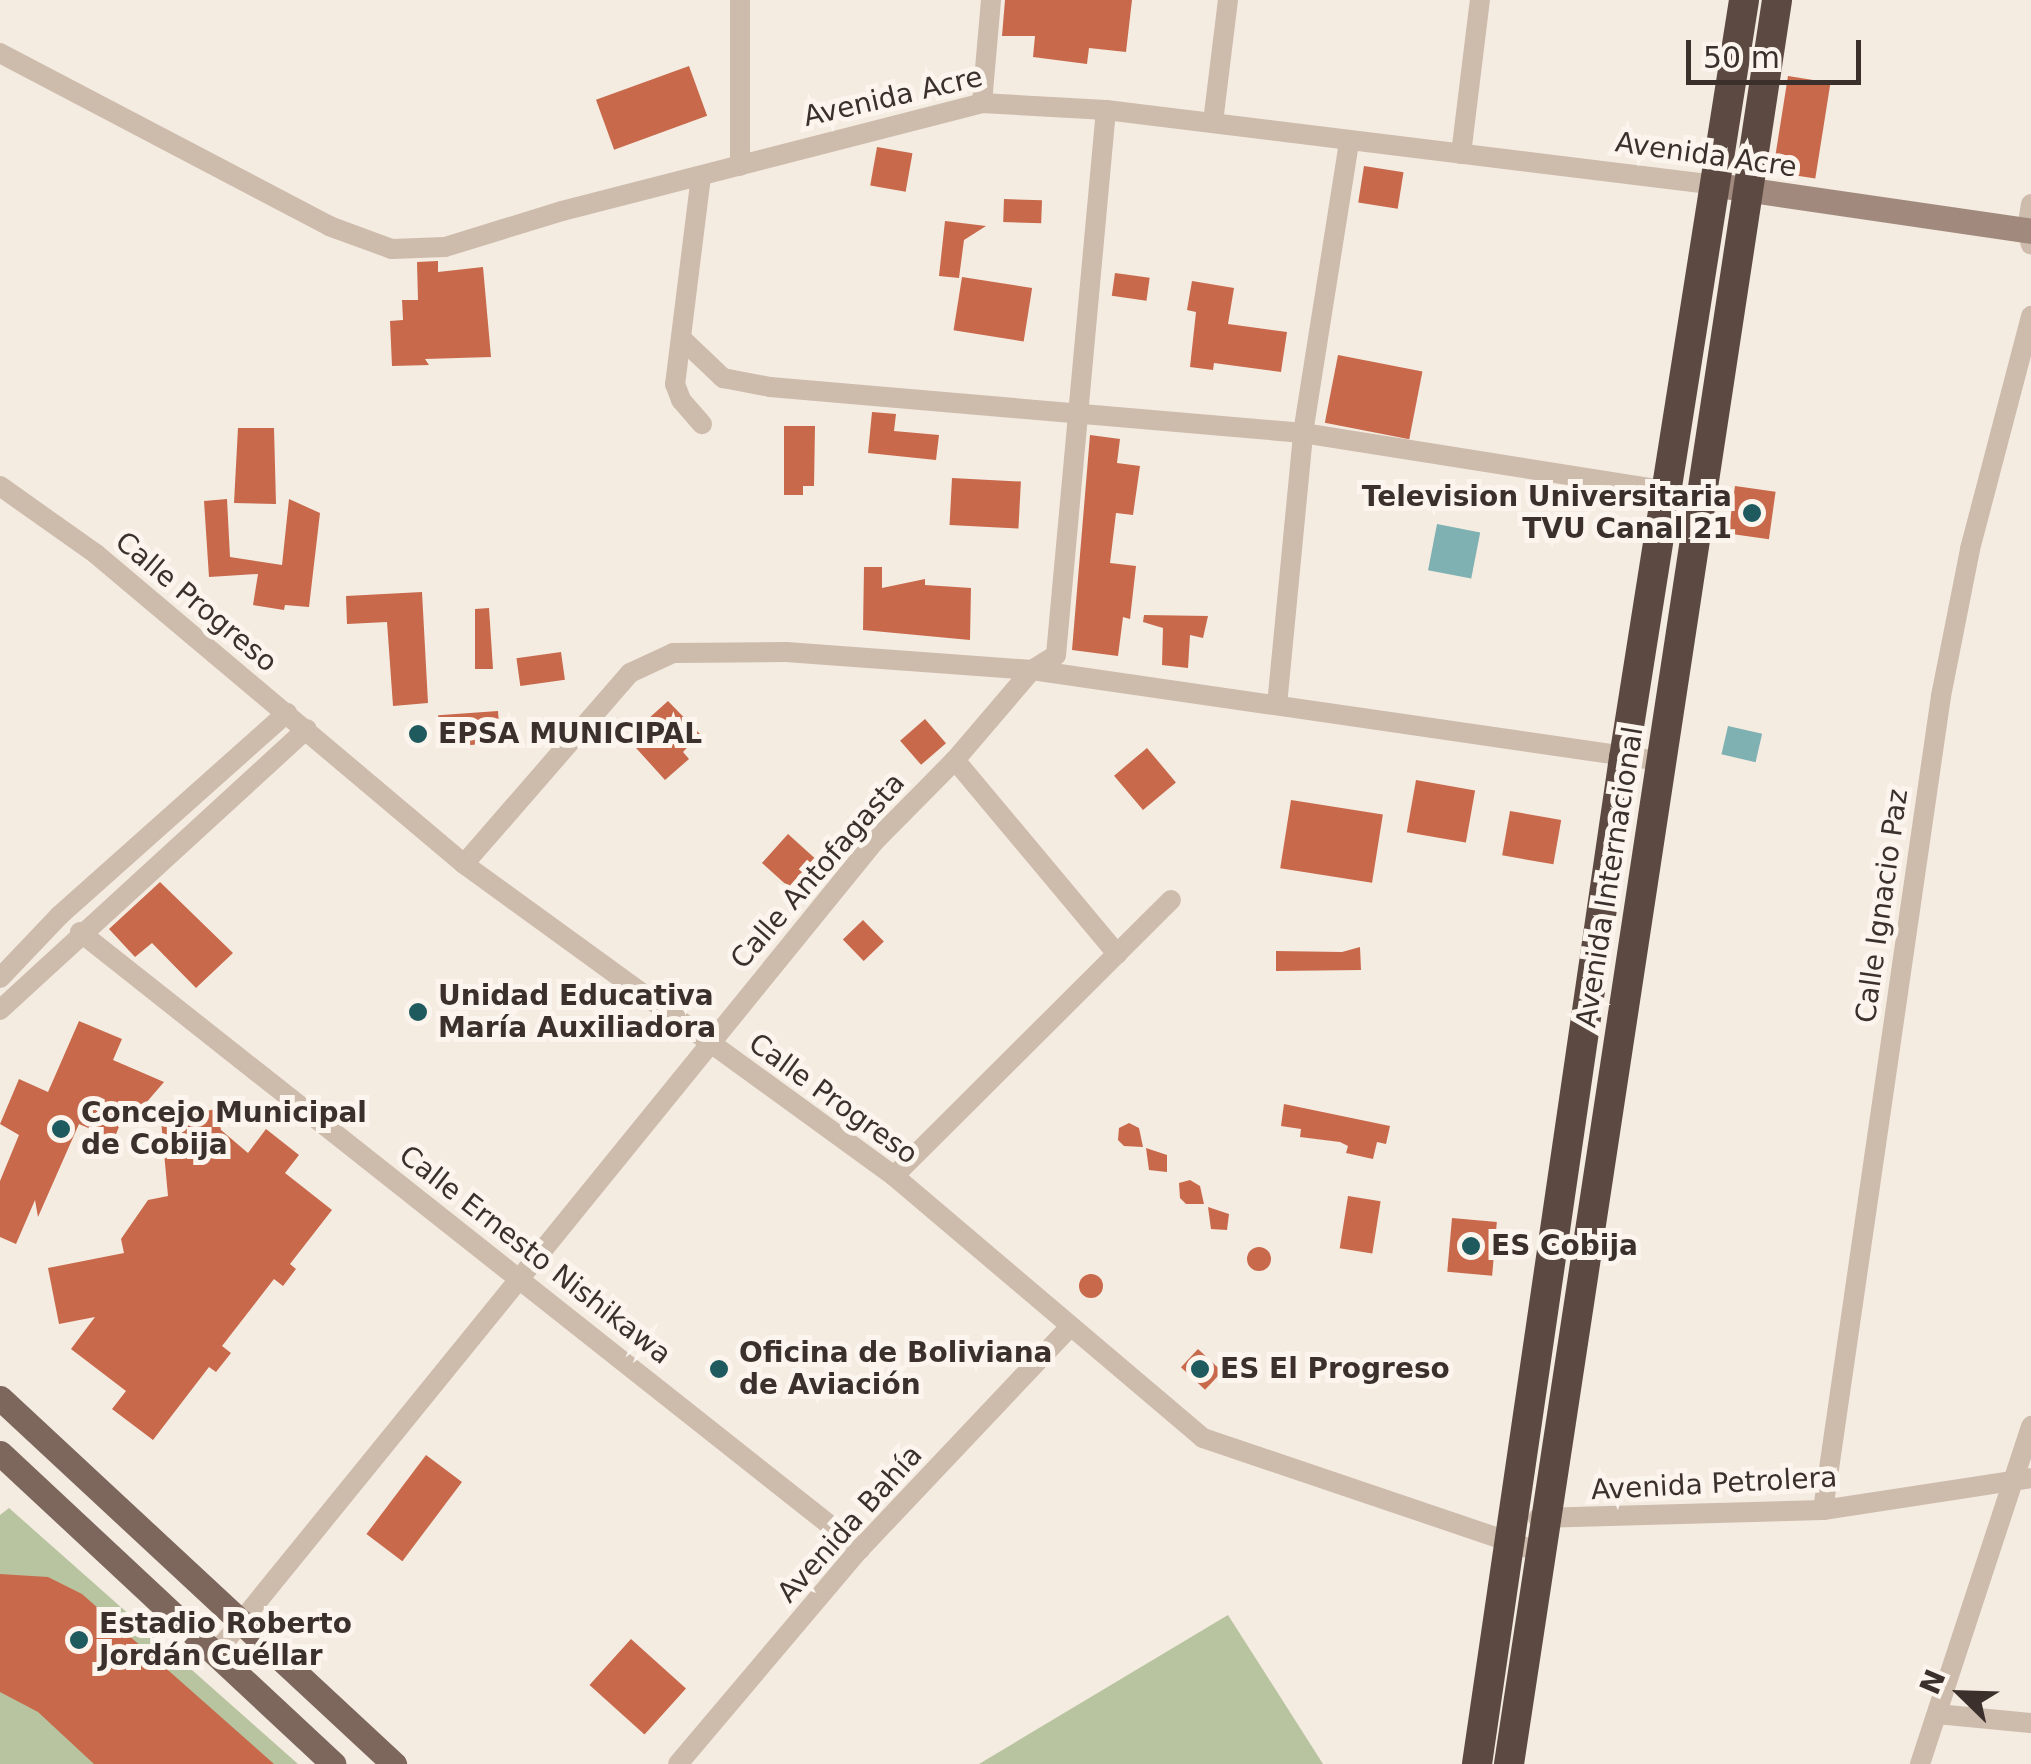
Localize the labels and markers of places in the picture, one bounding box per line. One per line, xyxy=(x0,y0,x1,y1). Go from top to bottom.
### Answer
place label: Television Universitaria TVU Canal 21 xyxy=(1362,480,1732,546)
marker: Television Universitaria TVU Canal 21 xyxy=(1741,502,1763,524)
place label: EPSA MUNICIPAL xyxy=(438,717,702,751)
marker: EPSA MUNICIPAL xyxy=(407,723,429,745)
place label: Unidad Educativa María Auxiliadora xyxy=(438,979,716,1045)
marker: Unidad Educativa María Auxiliadora xyxy=(407,1001,429,1023)
place label: Concejo Municipal de Cobija xyxy=(81,1096,367,1162)
marker: Concejo Municipal de Cobija xyxy=(50,1118,72,1140)
place label: ES Cobija xyxy=(1491,1229,1638,1263)
marker: ES Cobija xyxy=(1460,1235,1482,1257)
place label: Oficina de Boliviana de Aviación xyxy=(739,1336,1052,1402)
place label: ES El Progreso xyxy=(1220,1352,1450,1386)
marker: Oficina de Boliviana de Aviación xyxy=(708,1358,730,1380)
marker: ES El Progreso xyxy=(1189,1358,1211,1380)
place label: Estadio Roberto Jordán Cuéllar xyxy=(99,1607,352,1673)
marker: Estadio Roberto Jordán Cuéllar xyxy=(68,1629,90,1651)

